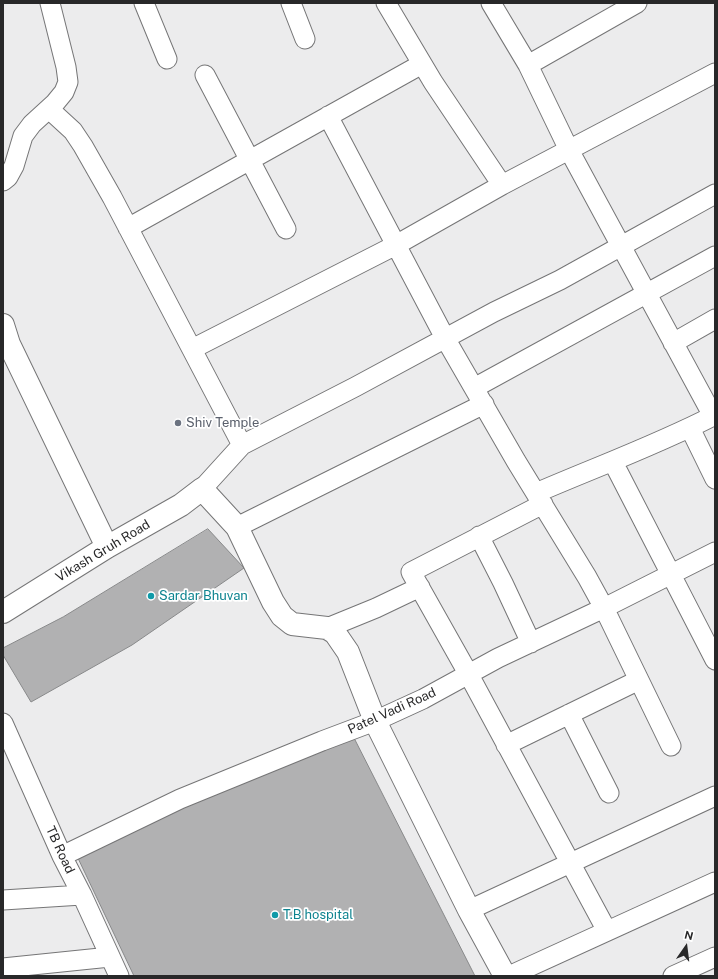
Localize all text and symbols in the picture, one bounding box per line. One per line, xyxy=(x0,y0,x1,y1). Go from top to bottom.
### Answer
place label: Shiv Temple xyxy=(186,415,259,431)
marker: Shiv Temple xyxy=(173,418,183,428)
street label: Vikash Gruh Road xyxy=(53,517,153,585)
place label: Sardar Bhuvan xyxy=(159,588,248,604)
marker: Sardar Bhuvan xyxy=(146,591,156,601)
street label: Patel Vadi Road xyxy=(346,685,438,737)
street label: TB Road xyxy=(42,824,78,876)
place label: T.B hospital xyxy=(283,907,353,923)
marker: T.B hospital xyxy=(270,910,280,920)
north arrow xyxy=(666,927,706,967)
text: N xyxy=(683,928,695,942)

